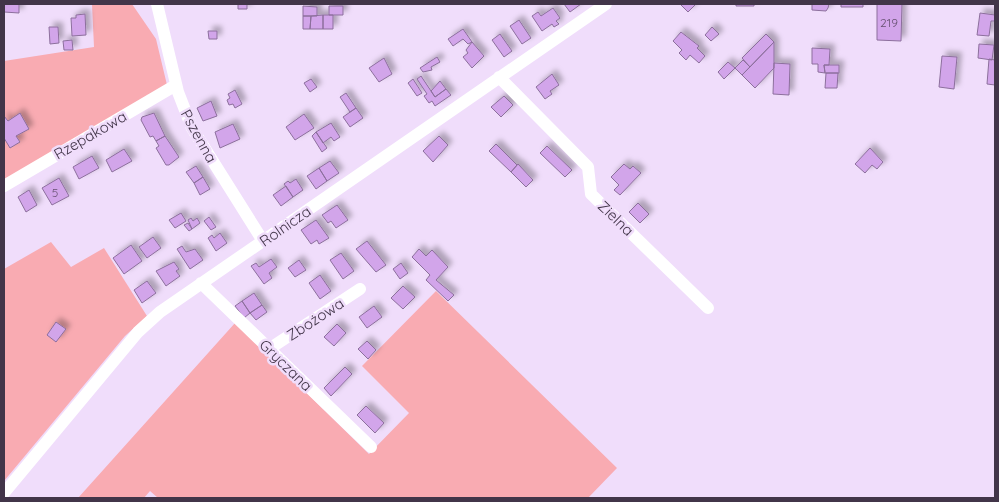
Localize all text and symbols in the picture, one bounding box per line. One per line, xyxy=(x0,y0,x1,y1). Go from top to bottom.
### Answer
house number: 219 xyxy=(880,15,898,30)
street label: Pszenna xyxy=(177,106,221,166)
street label: Rzepakowa xyxy=(50,107,130,163)
house number: 5 xyxy=(52,185,58,200)
street label: Zielna xyxy=(594,196,638,240)
street label: Rolnicza xyxy=(256,201,314,251)
street label: Zbożowa xyxy=(283,293,347,345)
street label: Gryczana xyxy=(255,335,317,395)

